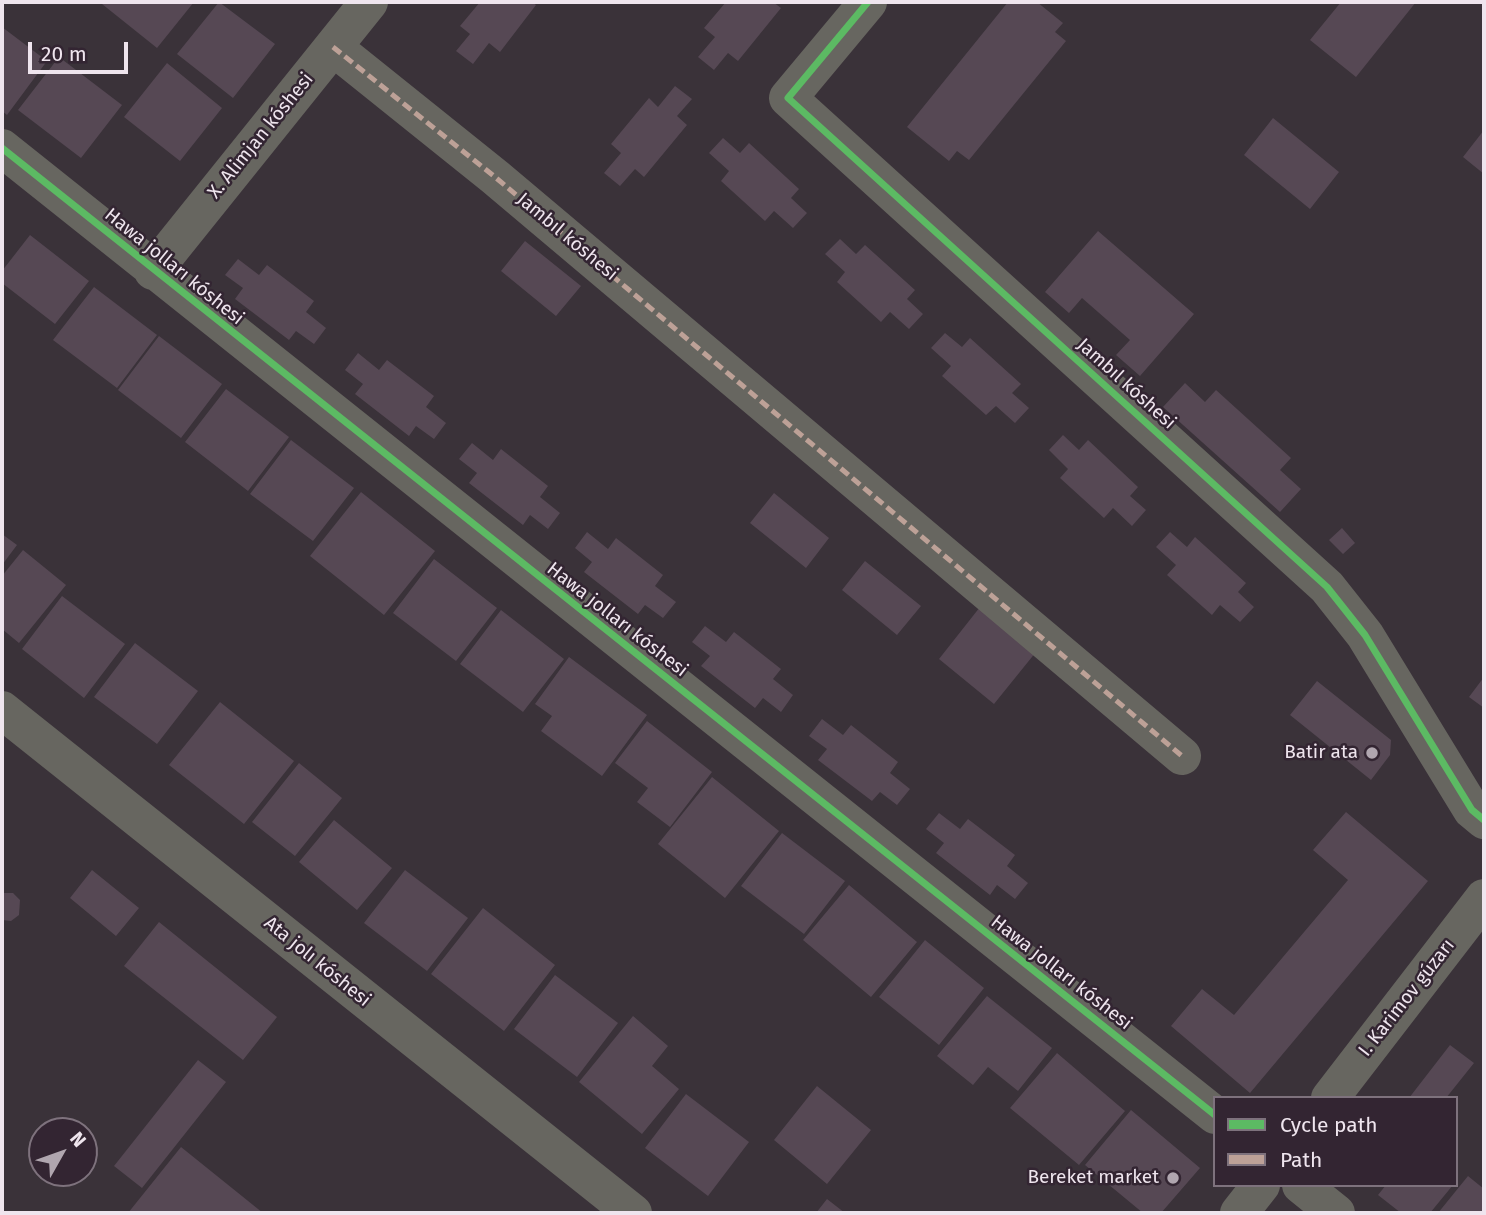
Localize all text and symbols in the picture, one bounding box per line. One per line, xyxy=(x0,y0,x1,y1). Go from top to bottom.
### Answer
scale bar xyxy=(32,28,131,72)
text: 20 m xyxy=(41,41,87,67)
street label: X. Alimjan kóshesi xyxy=(203,69,319,203)
street label: Jambıl kóshesi xyxy=(512,188,622,286)
street label: Hawa jolları kóshesi xyxy=(100,204,248,330)
street label: Jambıl kóshesi xyxy=(1072,334,1180,434)
street label: Hawa jolları kóshesi xyxy=(542,558,692,682)
place label: Batir ata xyxy=(1284,742,1358,764)
marker: Batir ata xyxy=(1364,745,1380,761)
street label: Hawa jolları kóshesi xyxy=(986,911,1136,1035)
street label: Ata jolı kóshesi xyxy=(259,912,375,1012)
street label: I. Karimov gúzarı xyxy=(1354,935,1460,1061)
legend xyxy=(1213,1096,1458,1187)
text: Cycle path xyxy=(1280,1112,1378,1138)
north arrow xyxy=(28,1117,98,1187)
text: N xyxy=(65,1127,91,1152)
text: Path xyxy=(1280,1147,1322,1173)
place label: Bereket market xyxy=(1027,1167,1159,1189)
marker: Bereket market xyxy=(1165,1170,1181,1186)

